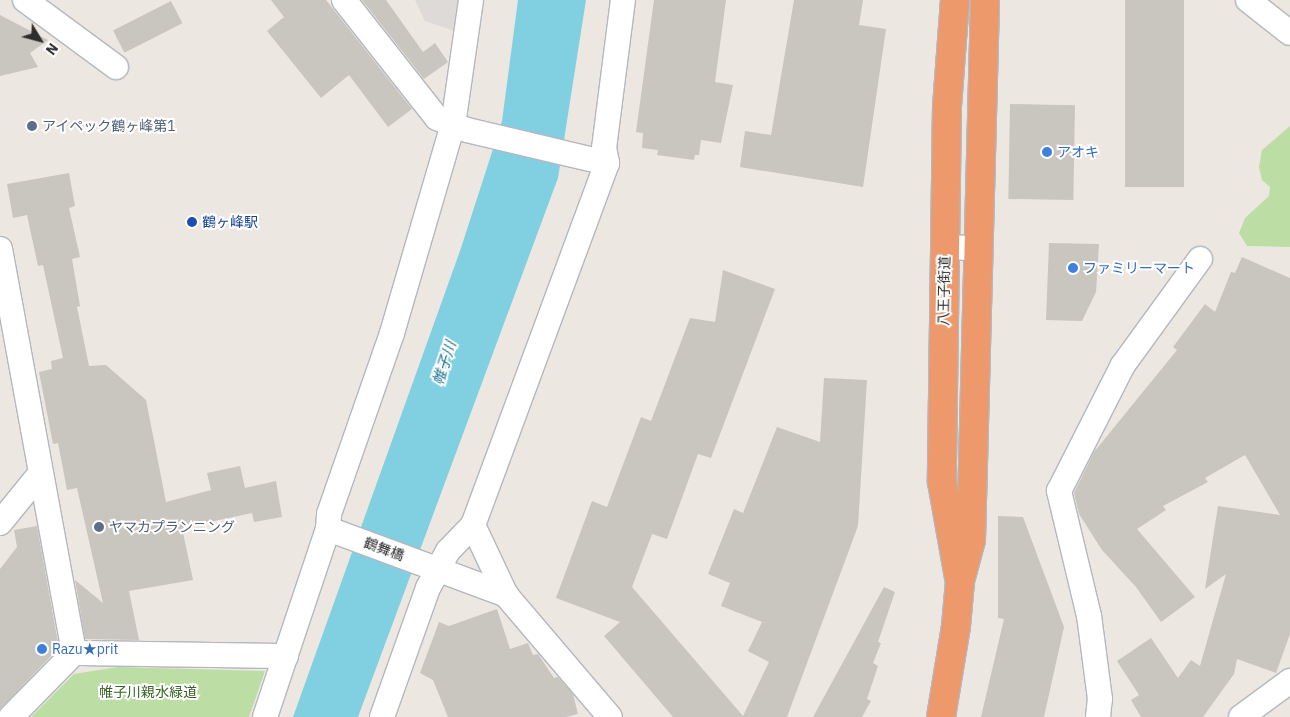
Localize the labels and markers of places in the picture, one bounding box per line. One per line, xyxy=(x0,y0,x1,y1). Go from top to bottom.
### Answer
place label: アイペック鶴ヶ峰第1 xyxy=(42,118,176,134)
marker: アイペック鶴ヶ峰第1 xyxy=(26,120,38,132)
place label: アオキ xyxy=(1057,144,1099,160)
marker: アオキ xyxy=(1041,146,1053,158)
place label: 鶴ヶ峰駅 xyxy=(202,214,258,230)
marker: 鶴ヶ峰駅 xyxy=(186,216,198,228)
place label: ファミリーマート xyxy=(1083,260,1195,276)
marker: ファミリーマート xyxy=(1067,262,1079,274)
place label: ヤマカプランニング xyxy=(109,519,235,535)
marker: ヤマカプランニング xyxy=(93,521,105,533)
place label: Razu★prit xyxy=(52,641,118,657)
marker: Razu★prit xyxy=(36,643,48,655)

